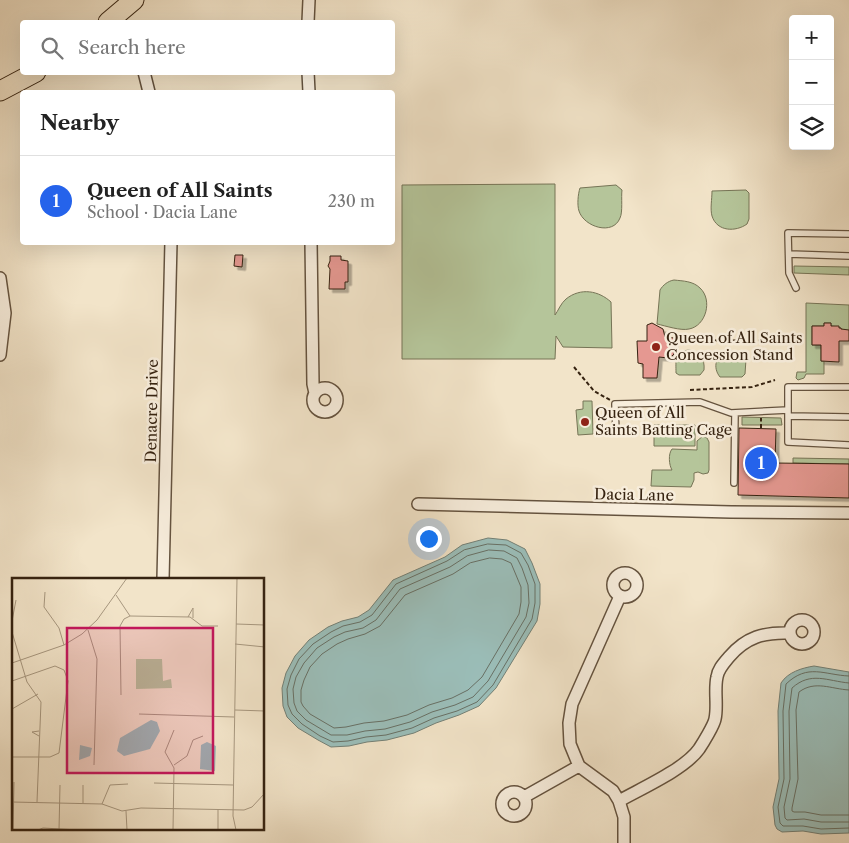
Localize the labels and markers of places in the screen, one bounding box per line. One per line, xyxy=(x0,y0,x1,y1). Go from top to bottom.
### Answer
place label: Queen of All Saints Concession Stand xyxy=(666,328,802,364)
marker: Queen of All Saints Concession Stand xyxy=(650,341,662,353)
place label: Queen of All Saints Batting Cage xyxy=(595,403,732,439)
marker: Queen of All Saints Batting Cage xyxy=(579,416,591,428)
pin: 1 xyxy=(745,444,777,482)

